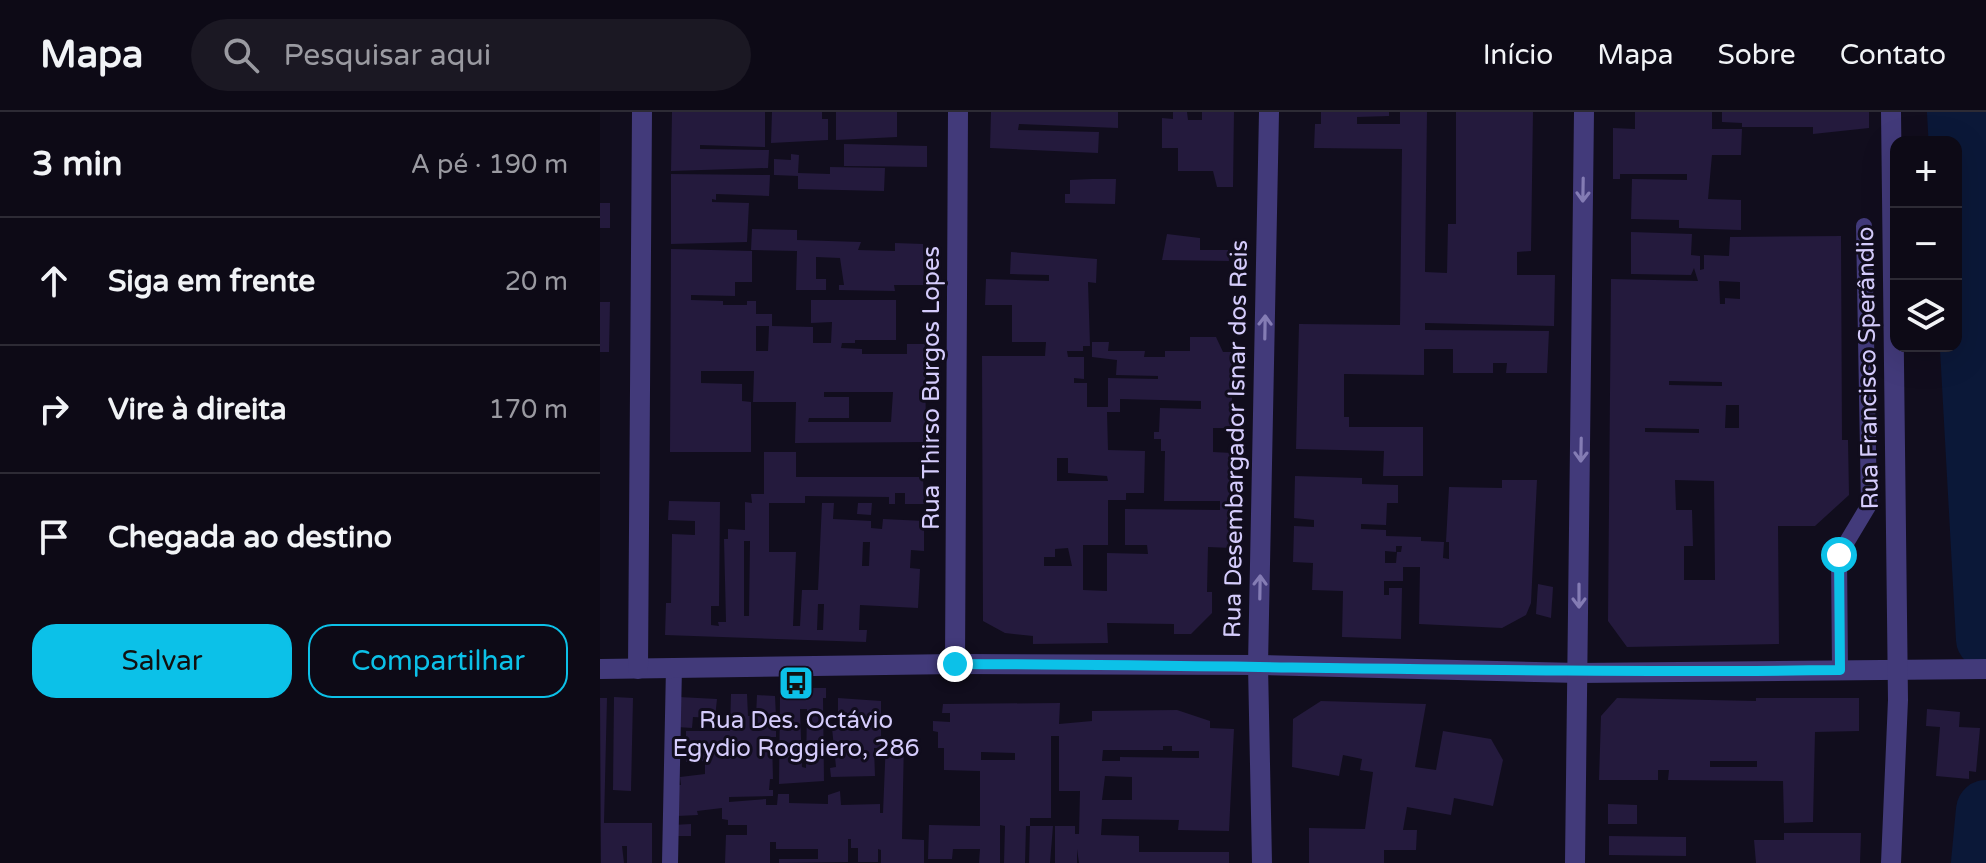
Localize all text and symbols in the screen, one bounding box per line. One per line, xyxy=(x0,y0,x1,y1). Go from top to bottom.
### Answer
search box xyxy=(191,19,751,91)
text: Mapa xyxy=(40,32,143,78)
icon: search xyxy=(219,33,263,77)
text: Pesquisar aqui xyxy=(283,37,491,74)
text: Início xyxy=(1483,38,1553,72)
text: Mapa xyxy=(1597,38,1674,72)
text: Sobre xyxy=(1718,38,1796,72)
text: Contato xyxy=(1840,38,1946,72)
map controls xyxy=(1890,136,1962,352)
button: + xyxy=(1890,136,1962,208)
text: 3 min xyxy=(32,144,123,185)
text: A pé · 190 m xyxy=(411,149,568,180)
one-way arrow xyxy=(1575,176,1591,203)
button: − xyxy=(1890,208,1962,280)
street label: Rua Francisco Sperândio xyxy=(1851,226,1885,510)
street label: Rua Desembargador Isnar dos Reis xyxy=(1218,240,1254,638)
street label: Rua Thirso Burgos Lopes xyxy=(917,246,946,530)
icon: ahead xyxy=(32,259,76,303)
text: Siga em frente xyxy=(108,263,315,300)
text: 20 m xyxy=(505,266,568,297)
button: layers xyxy=(1890,280,1962,352)
one-way arrow xyxy=(1257,314,1272,341)
icon: right xyxy=(32,387,76,431)
text: Vire à direita xyxy=(108,391,287,428)
text: 170 m xyxy=(488,394,568,425)
one-way arrow xyxy=(1573,436,1588,463)
icon: arrive xyxy=(32,515,76,559)
text: Chegada ao destino xyxy=(108,519,392,556)
route start xyxy=(1821,537,1857,573)
one-way arrow xyxy=(1252,574,1267,601)
one-way arrow xyxy=(1571,582,1587,609)
button: Salvar xyxy=(32,624,292,698)
button: Compartilhar xyxy=(308,624,568,698)
route end xyxy=(937,646,973,682)
bus stop icon: Rua Des. Octávio Egydio Roggiero, 286 xyxy=(777,664,815,702)
place label: Rua Des. Octávio Egydio Roggiero, 286 xyxy=(672,706,920,763)

